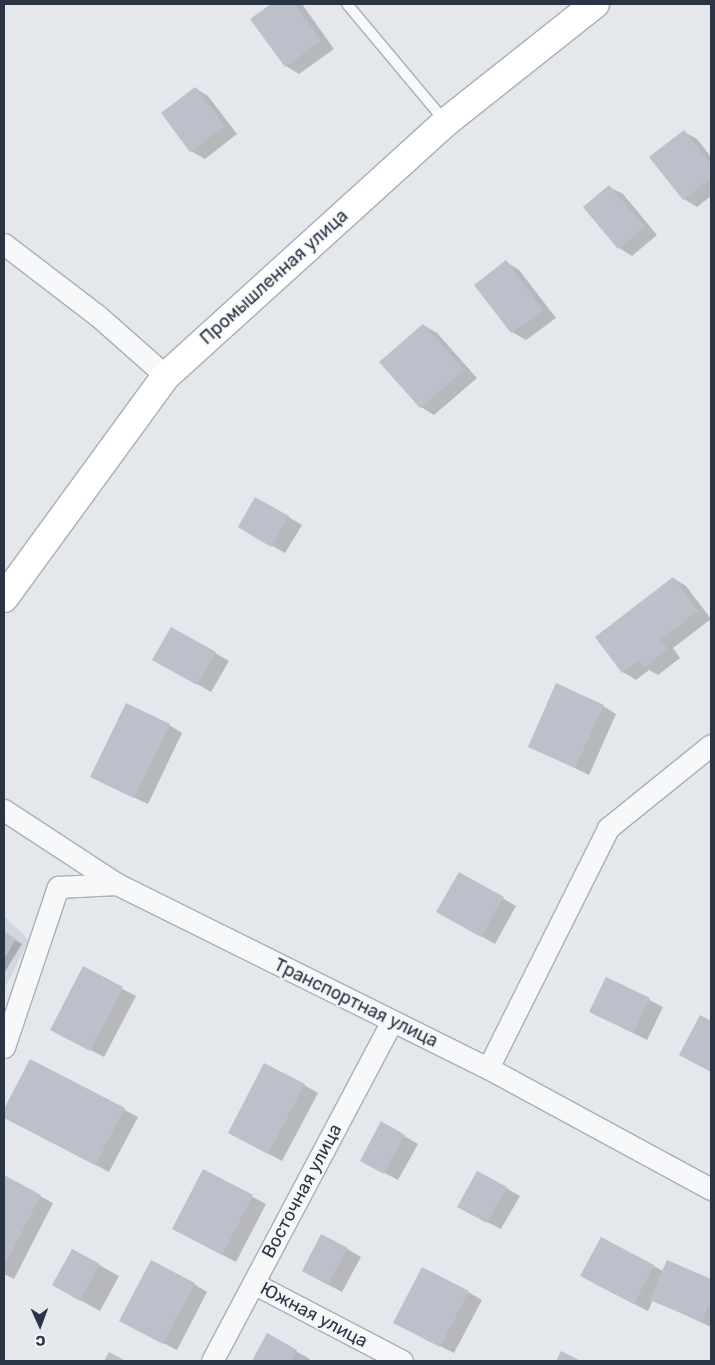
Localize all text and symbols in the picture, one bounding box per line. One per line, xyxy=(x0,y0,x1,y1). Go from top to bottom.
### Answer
street label: Промышленная улица xyxy=(196,205,352,349)
street label: Транспортная улица xyxy=(270,954,442,1052)
street label: Восточная улица xyxy=(258,1120,346,1262)
street label: Южная улица xyxy=(257,1278,371,1352)
north arrow xyxy=(15,1300,65,1350)
text: С xyxy=(35,1332,46,1349)

